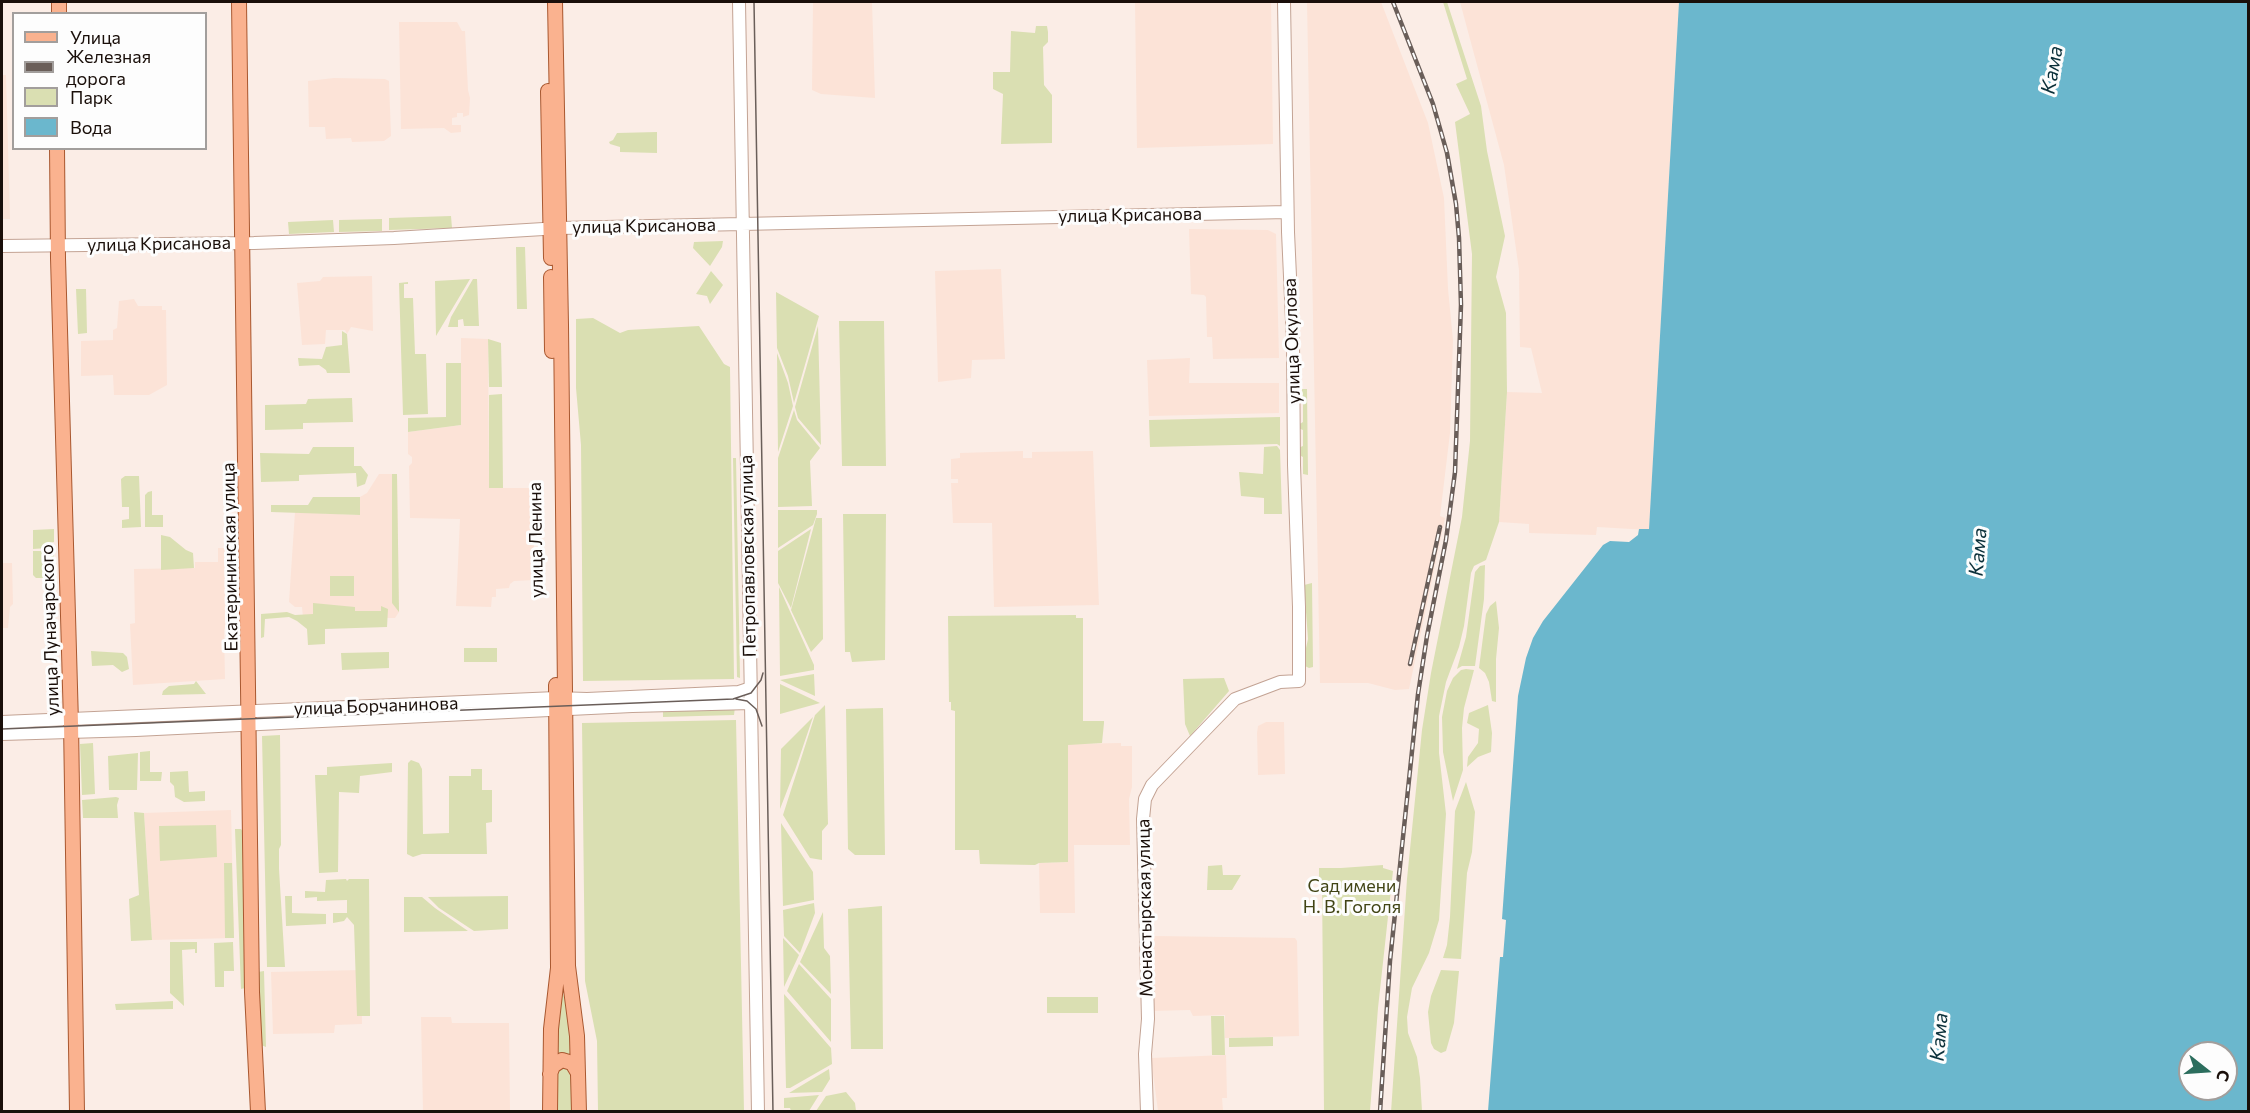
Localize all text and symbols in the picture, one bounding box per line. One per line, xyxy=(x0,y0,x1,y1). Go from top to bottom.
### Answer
legend xyxy=(12,12,207,150)
text: Улица xyxy=(70,26,121,48)
water label: Кама xyxy=(2036,44,2068,96)
text: Железная дорога xyxy=(66,45,151,89)
text: Парк xyxy=(70,86,113,108)
text: Вода xyxy=(70,116,112,138)
street label: улица Крисанова xyxy=(1058,203,1202,227)
street label: улица Крисанова xyxy=(572,214,716,238)
street label: улица Крисанова xyxy=(87,232,231,256)
street label: улица Окулова xyxy=(1279,278,1305,404)
street label: Петропавловская улица xyxy=(735,455,761,657)
street label: Екатерининская улица xyxy=(218,462,242,652)
street label: улица Ленина xyxy=(524,482,548,598)
water label: Кама xyxy=(1964,527,1992,577)
street label: улица Луначарского xyxy=(36,544,64,716)
street label: улица Борчанинова xyxy=(293,692,459,720)
street label: Монастырская улица xyxy=(1133,819,1157,997)
park label: Сад имени Н. В. Гоголя xyxy=(1303,875,1401,918)
water label: Кама xyxy=(1925,1012,1953,1062)
north arrow xyxy=(2178,1041,2238,1101)
text: С xyxy=(2213,1068,2234,1084)

